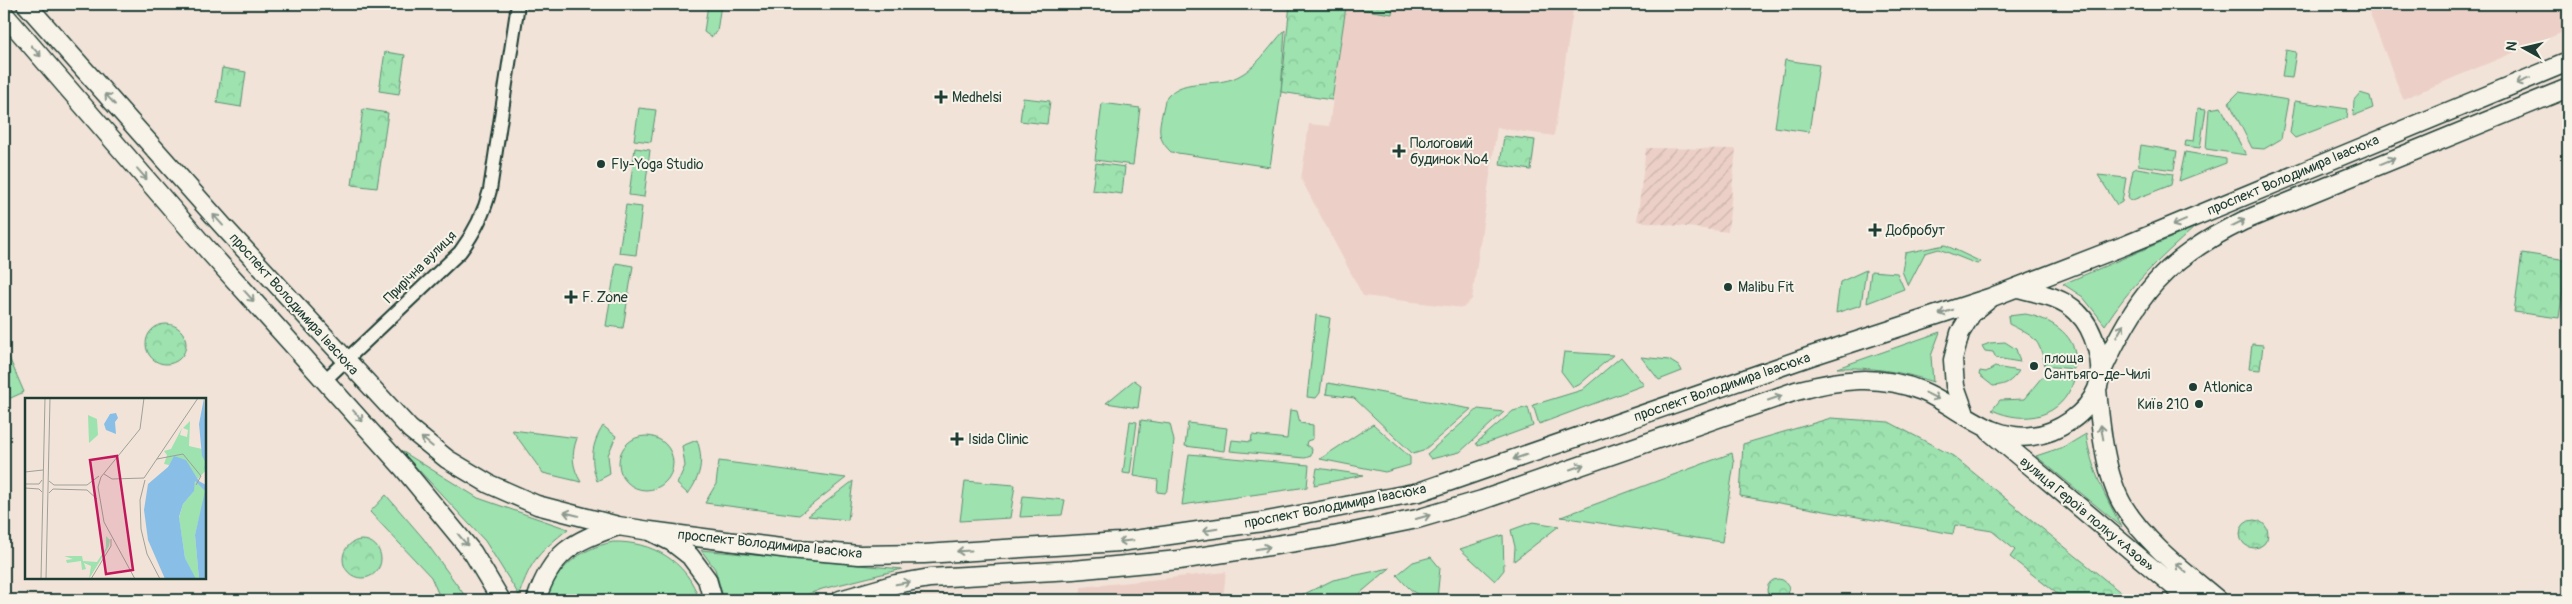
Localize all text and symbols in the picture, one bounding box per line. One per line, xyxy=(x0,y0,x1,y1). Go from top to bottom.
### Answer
north arrow xyxy=(2500,22,2550,72)
text: N xyxy=(2503,40,2521,52)
one-way arrow xyxy=(30,45,41,58)
one-way arrow xyxy=(2516,77,2531,86)
place label: Medhelsi xyxy=(952,89,1002,106)
marker: Medhelsi xyxy=(934,90,948,104)
one-way arrow xyxy=(104,92,116,105)
street label: проспект Володимира Івасюка xyxy=(2204,131,2382,219)
place label: Пологовий будинок №4 xyxy=(1410,135,1489,168)
marker: Пологовий будинок №4 xyxy=(1392,144,1406,158)
place label: Fly-Yoga Studio xyxy=(611,156,704,173)
one-way arrow xyxy=(2380,156,2395,166)
marker: Fly-Yoga Studio xyxy=(595,158,607,170)
one-way arrow xyxy=(136,168,148,181)
one-way arrow xyxy=(212,214,224,227)
one-way arrow xyxy=(2172,218,2187,228)
one-way arrow xyxy=(2230,218,2245,228)
place label: Добробут xyxy=(1885,222,1945,239)
marker: Добробут xyxy=(1868,223,1882,237)
street label: Прирічна вулиця xyxy=(380,227,460,307)
street label: проспект Володимира Івасюка xyxy=(226,229,362,379)
place label: Malibu Fit xyxy=(1738,279,1794,296)
marker: Malibu Fit xyxy=(1722,281,1734,293)
place label: F. Zone xyxy=(582,289,628,306)
one-way arrow xyxy=(243,290,255,303)
marker: F. Zone xyxy=(564,290,578,304)
one-way arrow xyxy=(1938,308,1954,317)
one-way arrow xyxy=(2116,325,2126,339)
street label: проспект Володимира Івасюка xyxy=(1632,349,1812,425)
place label: площа Сантьяго-де-Чилі xyxy=(2044,350,2151,383)
marker: площа Сантьяго-де-Чилі xyxy=(2028,360,2040,372)
place label: Atlonica xyxy=(2203,379,2252,396)
marker: Atlonica xyxy=(2187,381,2199,393)
one-way arrow xyxy=(1924,392,1939,401)
one-way arrow xyxy=(1766,393,1782,402)
place label: Київ 210 xyxy=(2137,396,2189,413)
inset map xyxy=(25,398,206,579)
marker: Київ 210 xyxy=(2193,398,2205,410)
one-way arrow xyxy=(352,409,364,422)
one-way arrow xyxy=(2096,425,2106,441)
place label: Isida Clinic xyxy=(968,431,1029,448)
marker: Isida Clinic xyxy=(950,432,964,446)
one-way arrow xyxy=(421,437,434,448)
one-way arrow xyxy=(1513,453,1529,463)
street label: вулиця Героїв полку «Азов» xyxy=(2016,453,2158,575)
one-way arrow xyxy=(1569,462,1584,471)
street label: проспект Володимира Івасюка xyxy=(1242,480,1428,532)
one-way arrow xyxy=(563,509,579,518)
one-way arrow xyxy=(1414,512,1430,522)
one-way arrow xyxy=(1202,525,1218,535)
street label: проспект Володимира Івасюка xyxy=(677,526,863,562)
one-way arrow xyxy=(457,533,468,546)
one-way arrow xyxy=(1119,536,1135,546)
one-way arrow xyxy=(1255,542,1271,552)
one-way arrow xyxy=(956,547,972,556)
one-way arrow xyxy=(2175,563,2188,574)
one-way arrow xyxy=(895,577,911,587)

